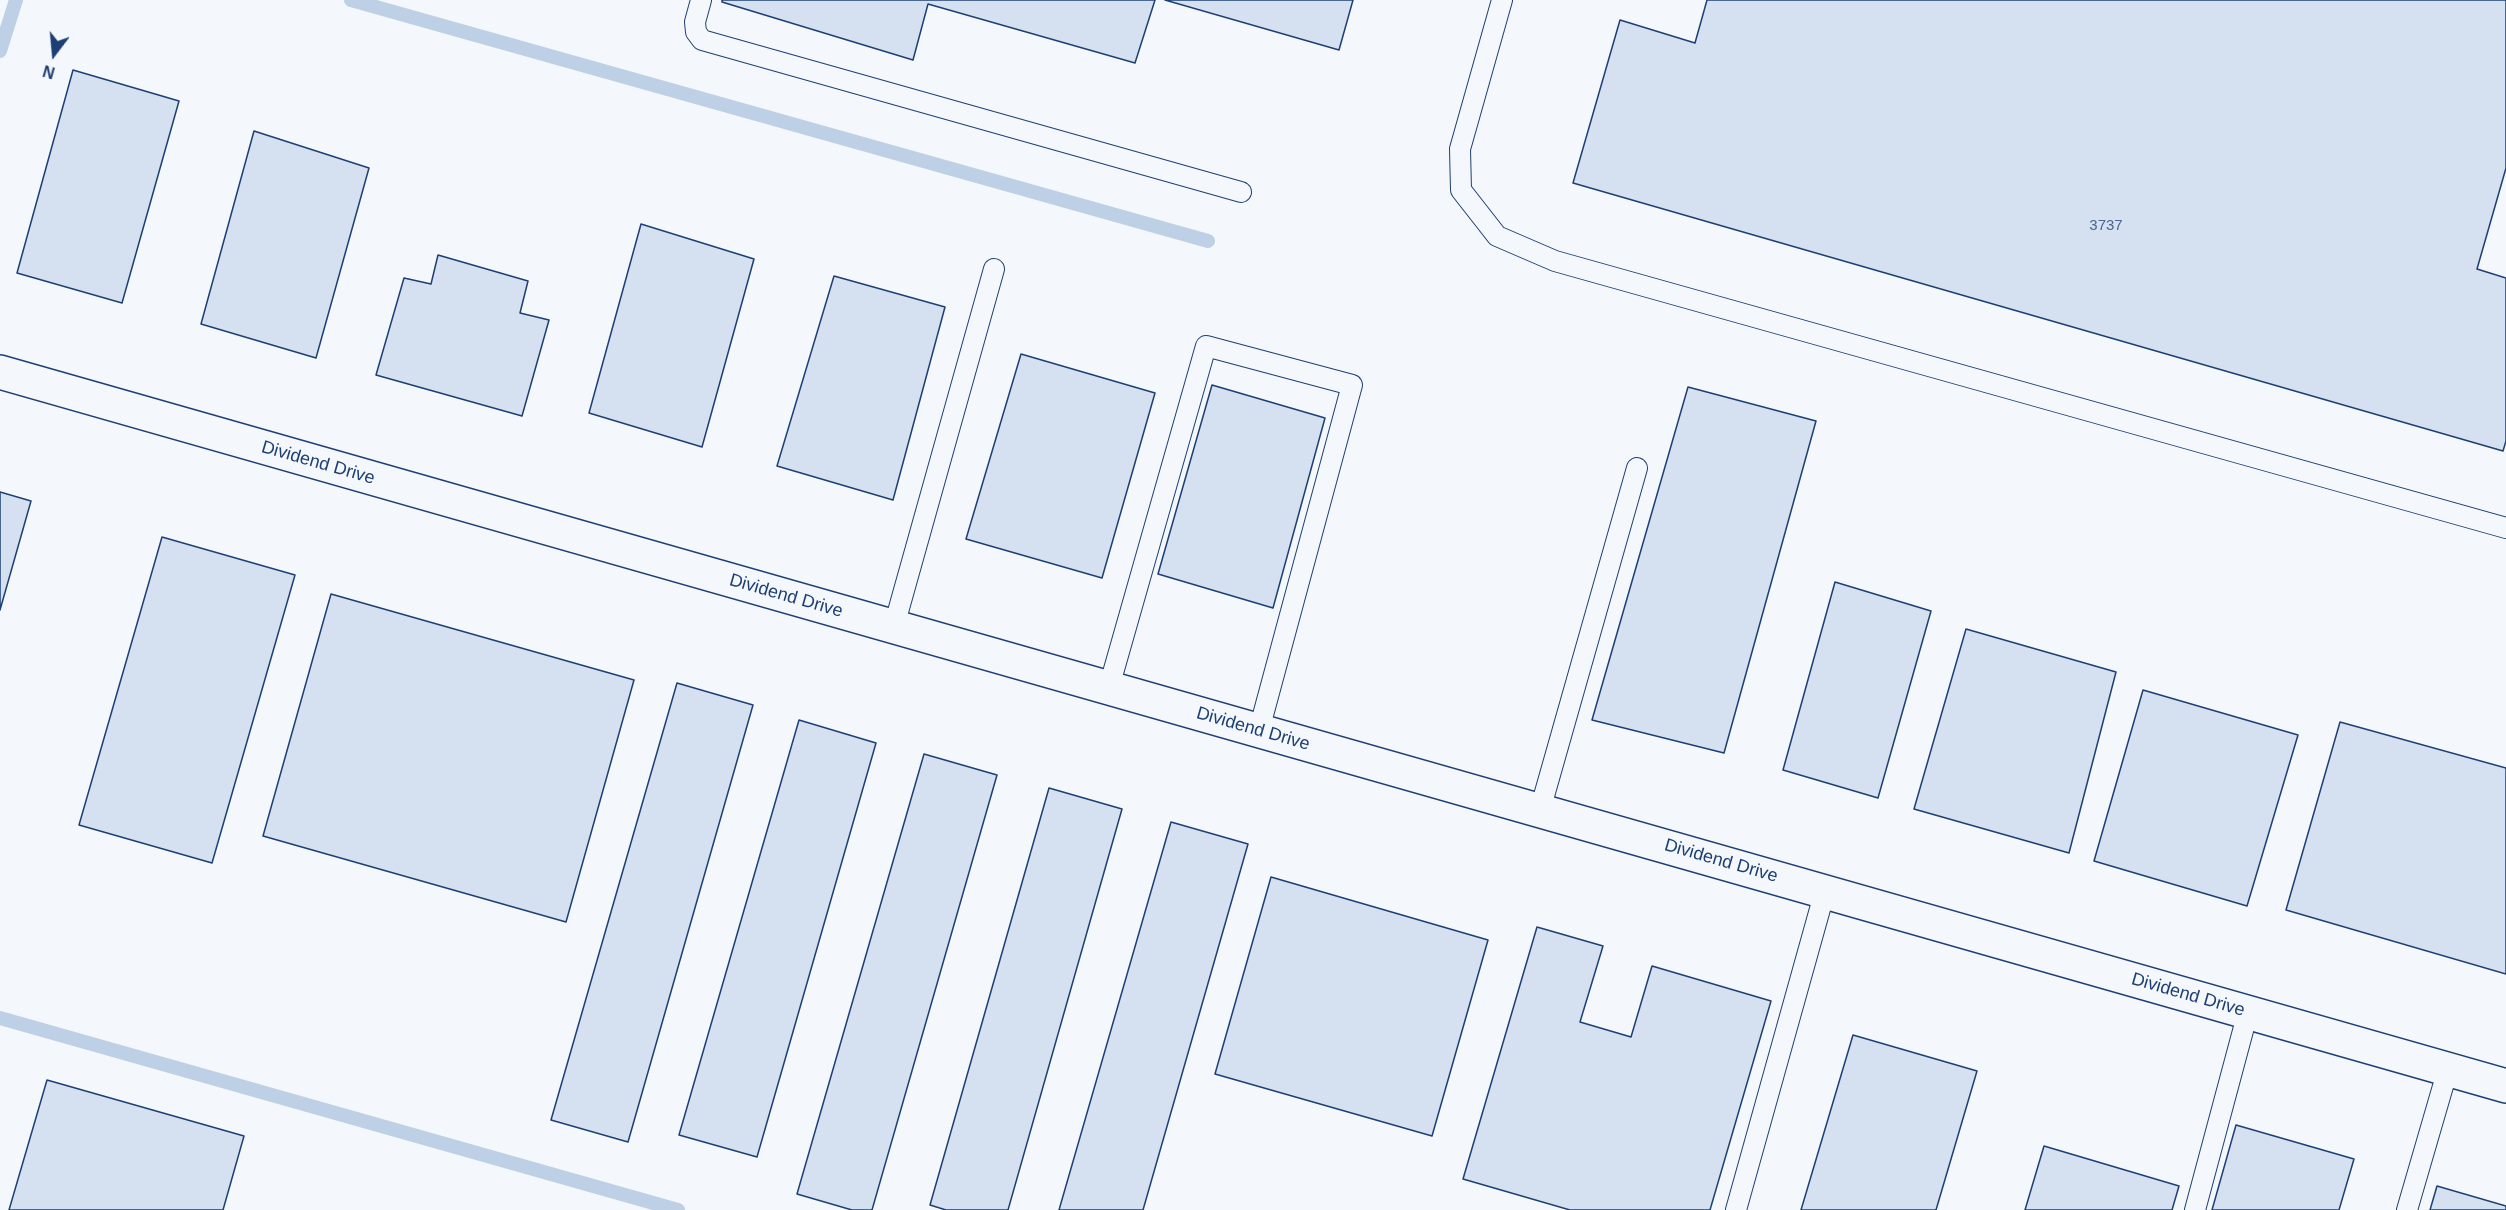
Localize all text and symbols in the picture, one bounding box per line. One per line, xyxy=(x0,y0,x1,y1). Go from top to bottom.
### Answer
north arrow xyxy=(24,24,84,84)
text: N xyxy=(41,62,57,82)
house number: 3737 xyxy=(2089,217,2123,235)
street label: Dividend Drive xyxy=(259,436,377,490)
street label: Dividend Drive xyxy=(727,569,845,623)
street label: Dividend Drive xyxy=(1194,702,1312,756)
street label: Dividend Drive xyxy=(1662,834,1780,888)
street label: Dividend Drive xyxy=(2129,968,2247,1022)

